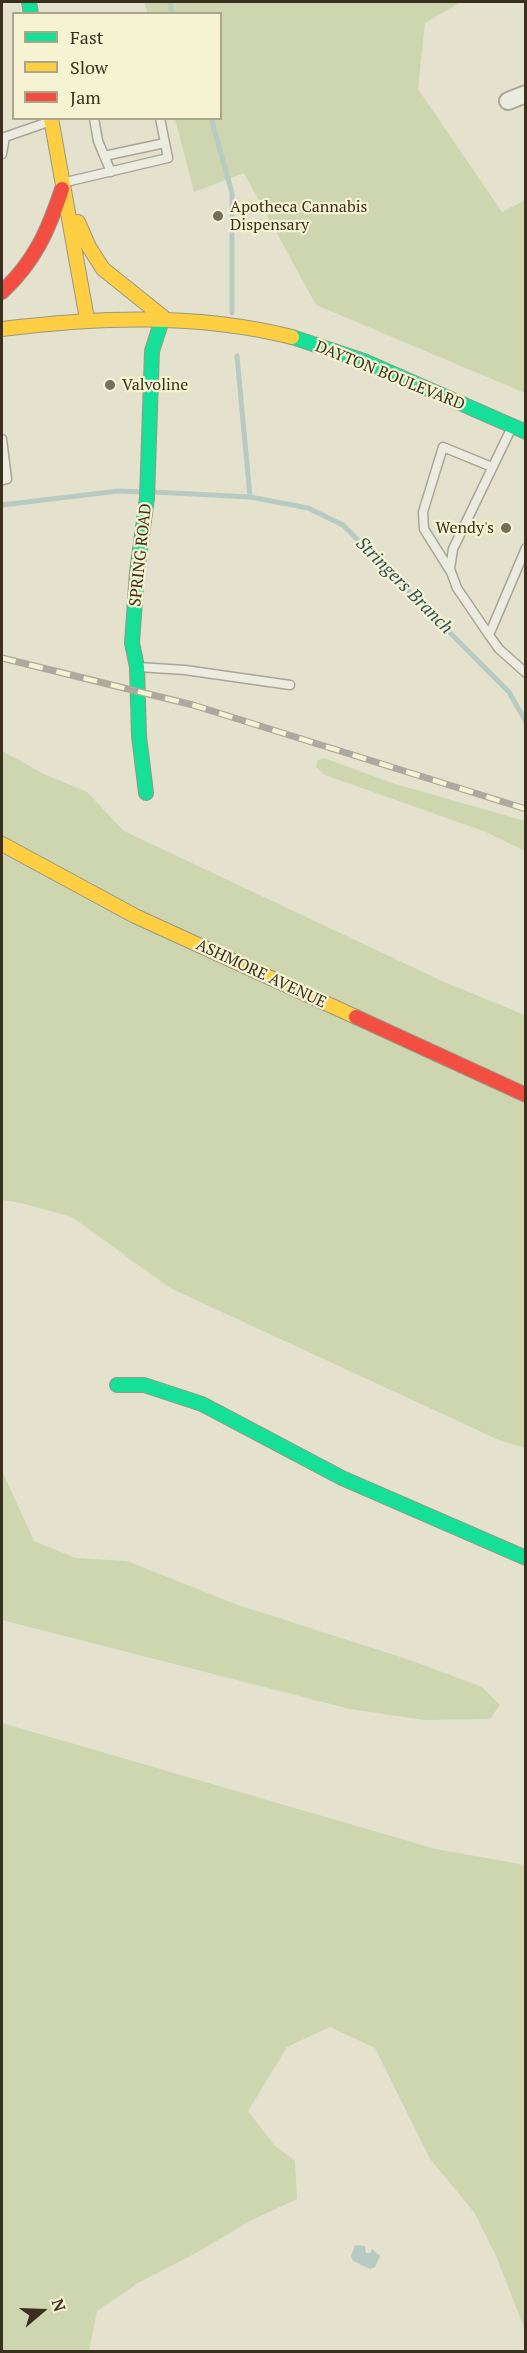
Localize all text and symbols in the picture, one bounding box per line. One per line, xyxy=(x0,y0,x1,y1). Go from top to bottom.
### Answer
legend xyxy=(12,12,222,120)
text: Fast xyxy=(70,25,103,49)
text: Slow xyxy=(70,55,108,79)
text: Jam xyxy=(70,85,101,109)
place label: Apotheca Cannabis Dispensary xyxy=(230,197,367,235)
marker: Apotheca Cannabis Dispensary xyxy=(211,209,225,223)
street label: DAYTON BOULEVARD xyxy=(312,337,468,415)
place label: Valvoline xyxy=(122,375,188,395)
marker: Valvoline xyxy=(103,378,117,392)
street label: SPRING ROAD xyxy=(126,503,156,607)
place label: Wendy's xyxy=(436,518,494,538)
marker: Wendy's xyxy=(499,521,513,535)
water label: Stringers Branch xyxy=(351,533,457,639)
street label: ASHMORE AVENUE xyxy=(193,935,329,1013)
north arrow xyxy=(12,2281,72,2341)
text: N xyxy=(47,2296,71,2314)

